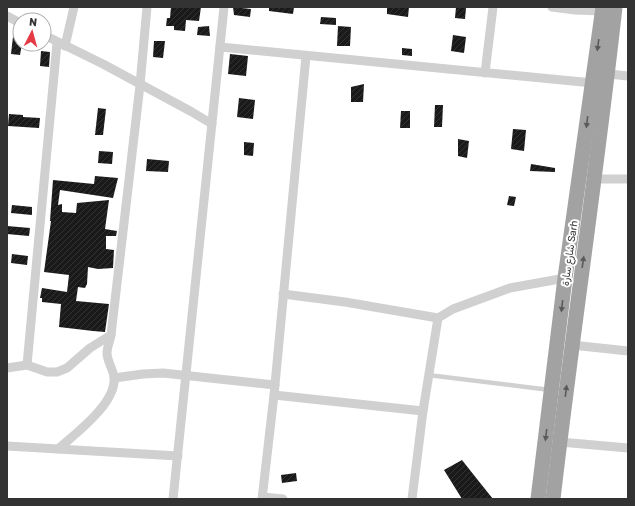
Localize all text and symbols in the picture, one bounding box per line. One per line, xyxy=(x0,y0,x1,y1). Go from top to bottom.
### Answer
north arrow xyxy=(12,12,52,52)
text: N xyxy=(28,16,38,29)
one-way arrow xyxy=(595,39,601,51)
one-way arrow xyxy=(584,116,590,128)
street label: شارع سارة Sarh xyxy=(559,220,582,287)
one-way arrow xyxy=(580,256,586,268)
one-way arrow xyxy=(559,300,565,312)
one-way arrow xyxy=(563,385,569,397)
one-way arrow xyxy=(543,429,549,441)

